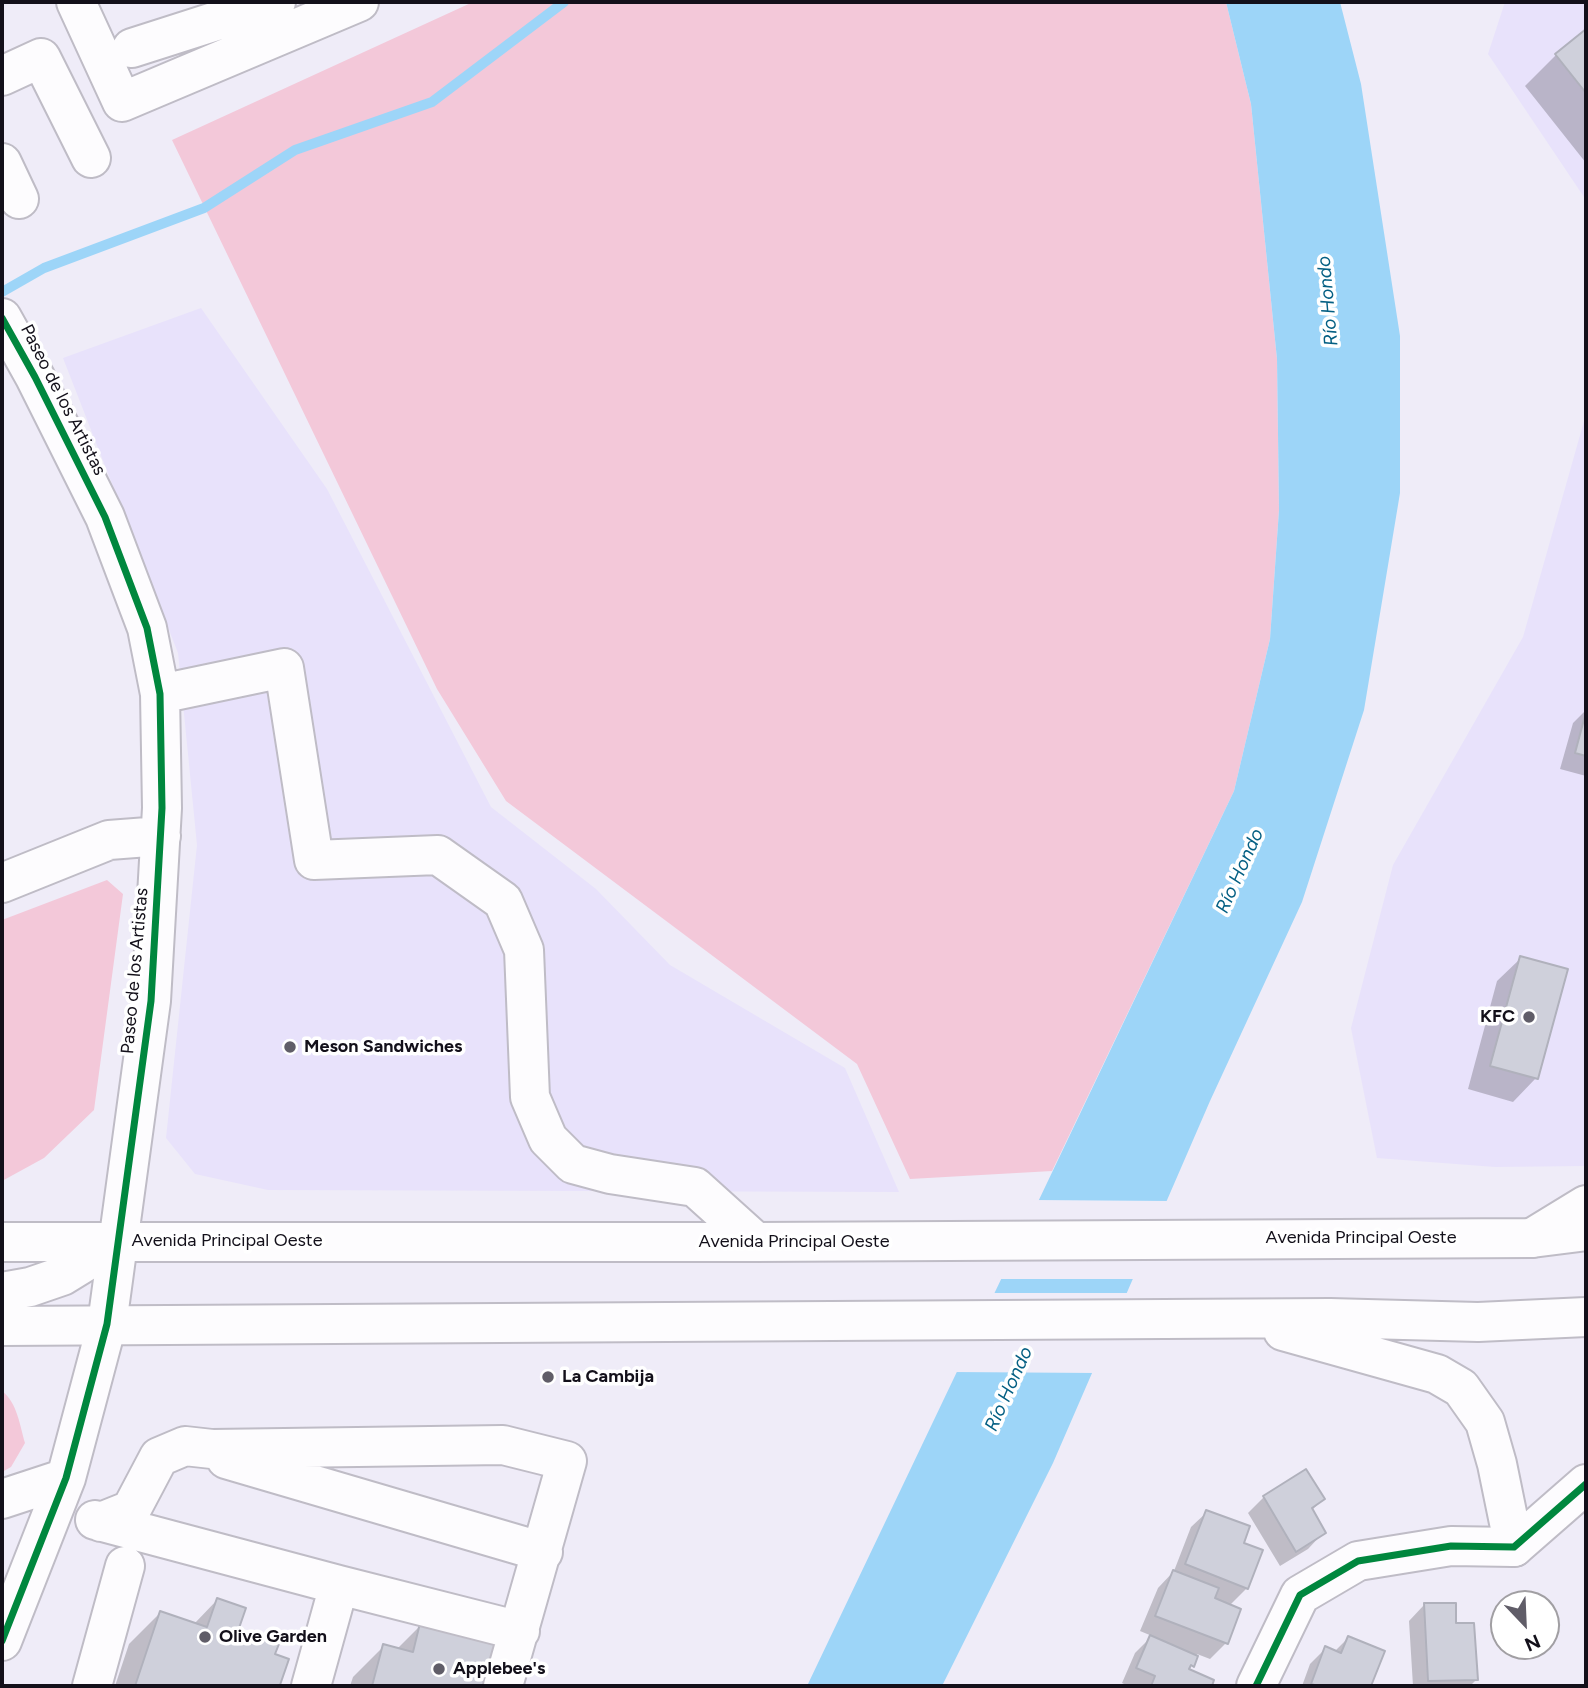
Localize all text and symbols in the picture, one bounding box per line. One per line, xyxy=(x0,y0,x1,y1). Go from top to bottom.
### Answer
water label: Río Hondo xyxy=(1313,255,1343,347)
street label: Paseo de los Artistas xyxy=(16,321,110,479)
water label: Río Hondo xyxy=(1211,825,1269,917)
street label: Paseo de los Artistas xyxy=(117,887,153,1055)
place label: KFC xyxy=(1480,1006,1515,1028)
marker: KFC xyxy=(1521,1009,1537,1025)
place label: Meson Sandwiches xyxy=(304,1036,462,1058)
marker: Meson Sandwiches xyxy=(282,1039,298,1055)
street label: Avenida Principal Oeste xyxy=(1266,1227,1456,1249)
street label: Avenida Principal Oeste xyxy=(132,1230,322,1252)
street label: Avenida Principal Oeste xyxy=(699,1231,889,1253)
water label: Río Hondo xyxy=(980,1343,1038,1435)
place label: La Cambija xyxy=(562,1366,654,1388)
marker: La Cambija xyxy=(540,1369,556,1385)
north arrow xyxy=(1490,1590,1560,1660)
place label: Olive Garden xyxy=(219,1626,327,1648)
marker: Olive Garden xyxy=(197,1629,213,1645)
text: N xyxy=(1521,1629,1544,1656)
place label: Applebee's xyxy=(453,1658,545,1680)
marker: Applebee's xyxy=(431,1661,447,1677)

